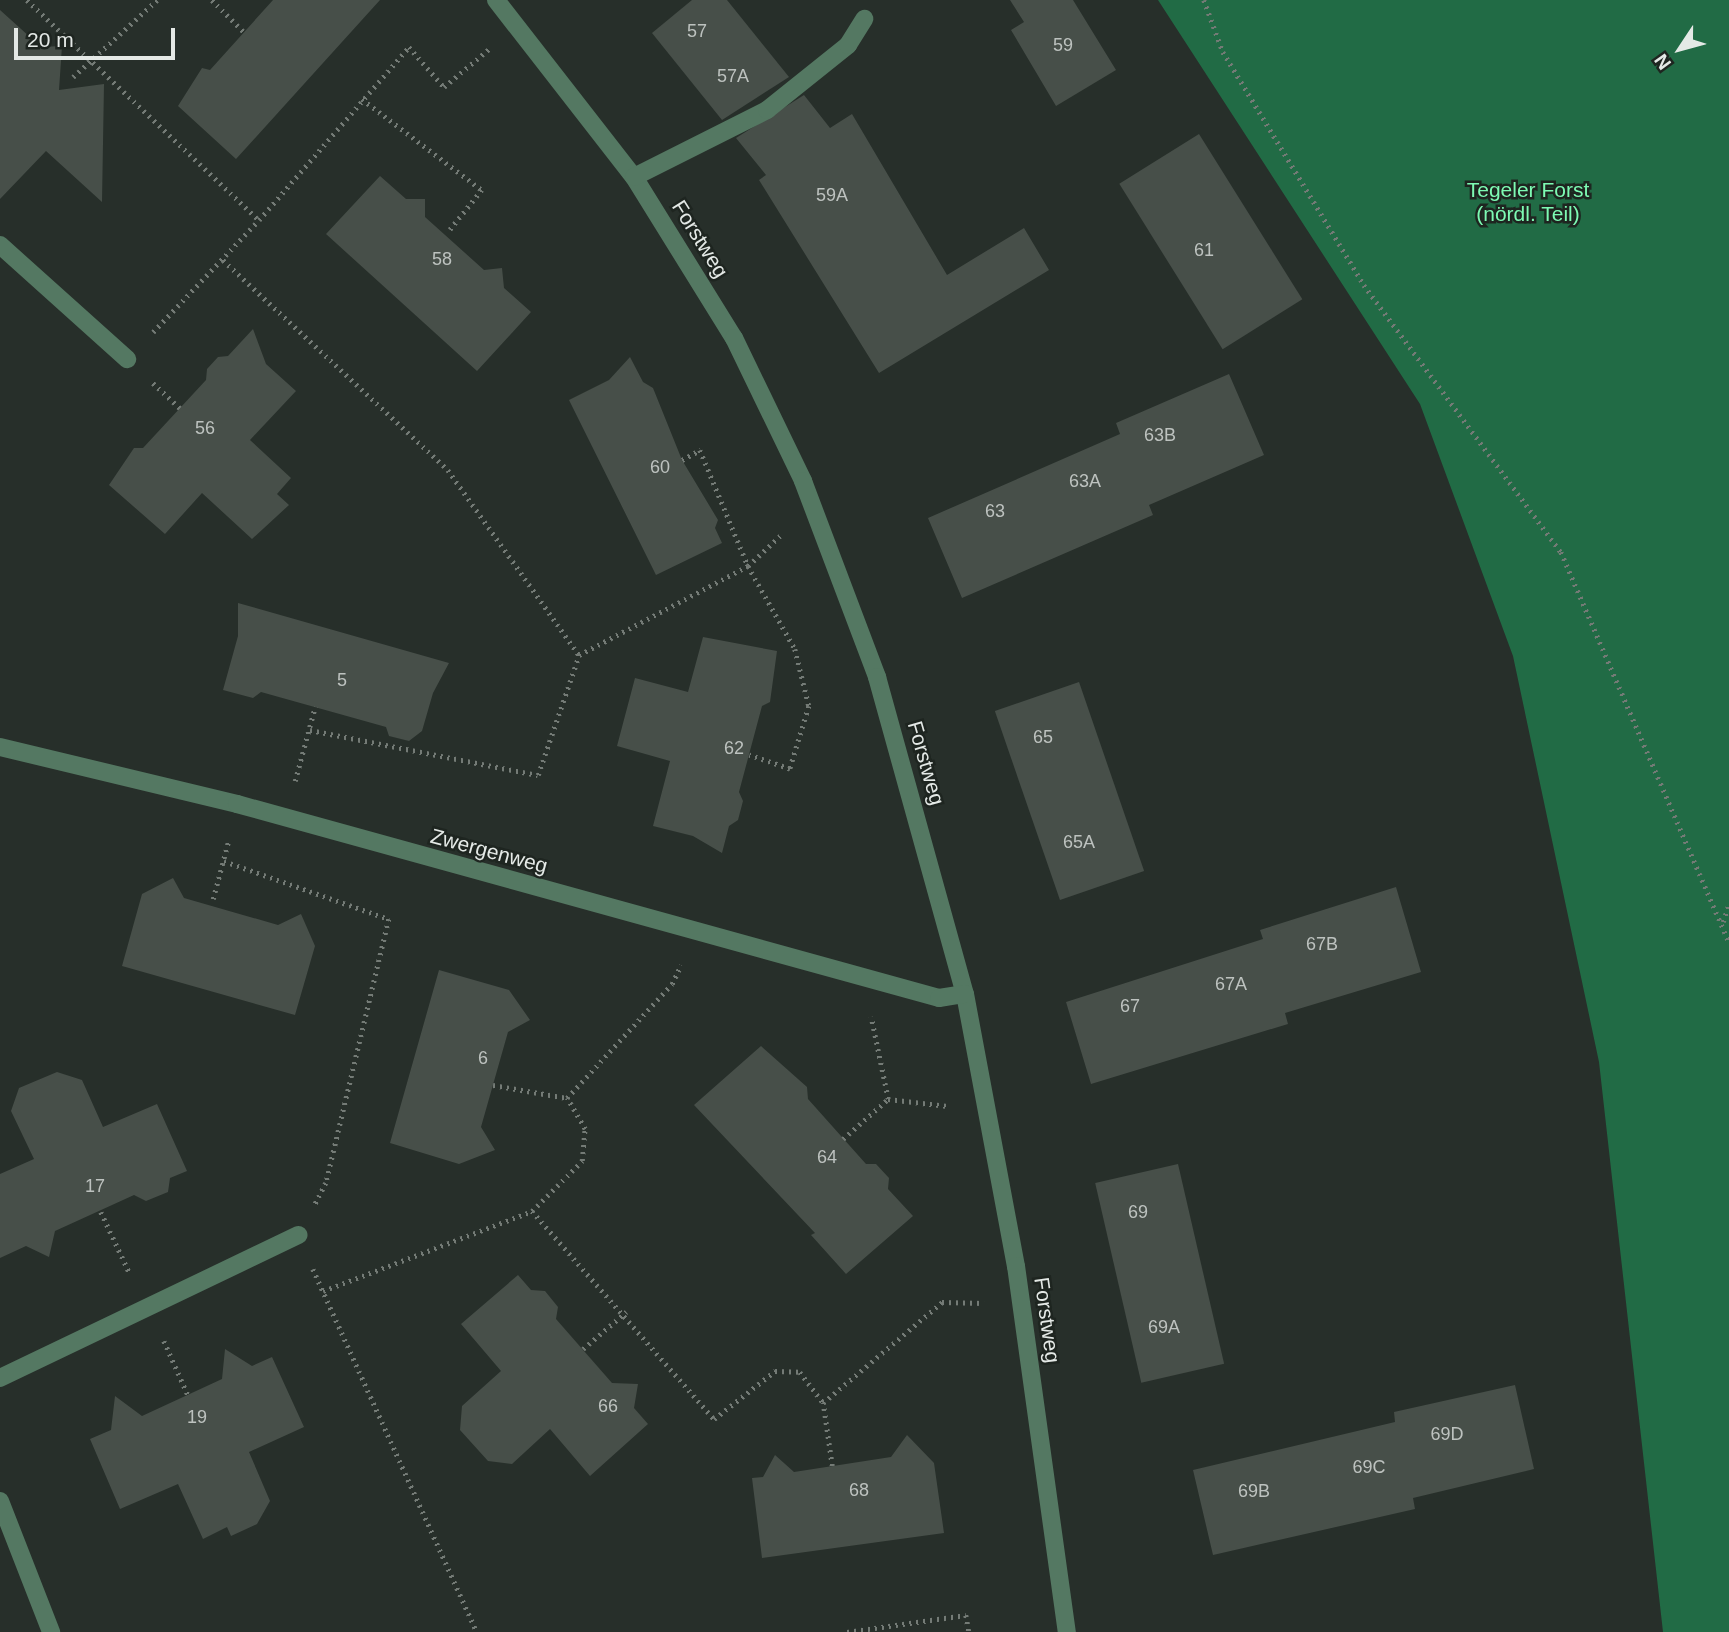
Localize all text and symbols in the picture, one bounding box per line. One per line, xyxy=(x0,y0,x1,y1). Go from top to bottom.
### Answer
scale bar xyxy=(18,14,178,58)
north arrow xyxy=(1645,14,1715,84)
house number: 57 xyxy=(687,20,707,42)
text: 20 m xyxy=(27,28,74,51)
house number: 59 xyxy=(1053,34,1073,56)
text: N xyxy=(1650,50,1675,73)
house number: 57A xyxy=(717,65,749,87)
park label: Tegeler Forst (nördl. Teil) xyxy=(1467,177,1589,227)
house number: 59A xyxy=(816,184,848,206)
street label: Forstweg xyxy=(666,196,734,282)
house number: 61 xyxy=(1194,239,1214,261)
house number: 58 xyxy=(432,248,452,270)
house number: 56 xyxy=(195,417,215,439)
house number: 63B xyxy=(1144,424,1176,446)
house number: 60 xyxy=(650,456,670,478)
house number: 63A xyxy=(1069,470,1101,492)
house number: 63 xyxy=(985,500,1005,522)
house number: 5 xyxy=(337,669,347,691)
street label: Forstweg xyxy=(902,718,950,808)
house number: 65 xyxy=(1033,726,1053,748)
house number: 62 xyxy=(724,737,744,759)
street label: Zwergenweg xyxy=(428,823,550,879)
house number: 65A xyxy=(1063,831,1095,853)
house number: 67B xyxy=(1306,933,1338,955)
house number: 67A xyxy=(1215,973,1247,995)
house number: 67 xyxy=(1120,995,1140,1017)
house number: 6 xyxy=(478,1047,488,1069)
house number: 64 xyxy=(817,1146,837,1168)
house number: 17 xyxy=(85,1175,105,1197)
house number: 69 xyxy=(1128,1201,1148,1223)
street label: Forstweg xyxy=(1029,1275,1065,1365)
house number: 69A xyxy=(1148,1316,1180,1338)
house number: 66 xyxy=(598,1395,618,1417)
house number: 19 xyxy=(187,1406,207,1428)
house number: 69D xyxy=(1430,1423,1464,1445)
house number: 69C xyxy=(1352,1456,1386,1478)
house number: 68 xyxy=(849,1479,869,1501)
house number: 69B xyxy=(1238,1480,1270,1502)

